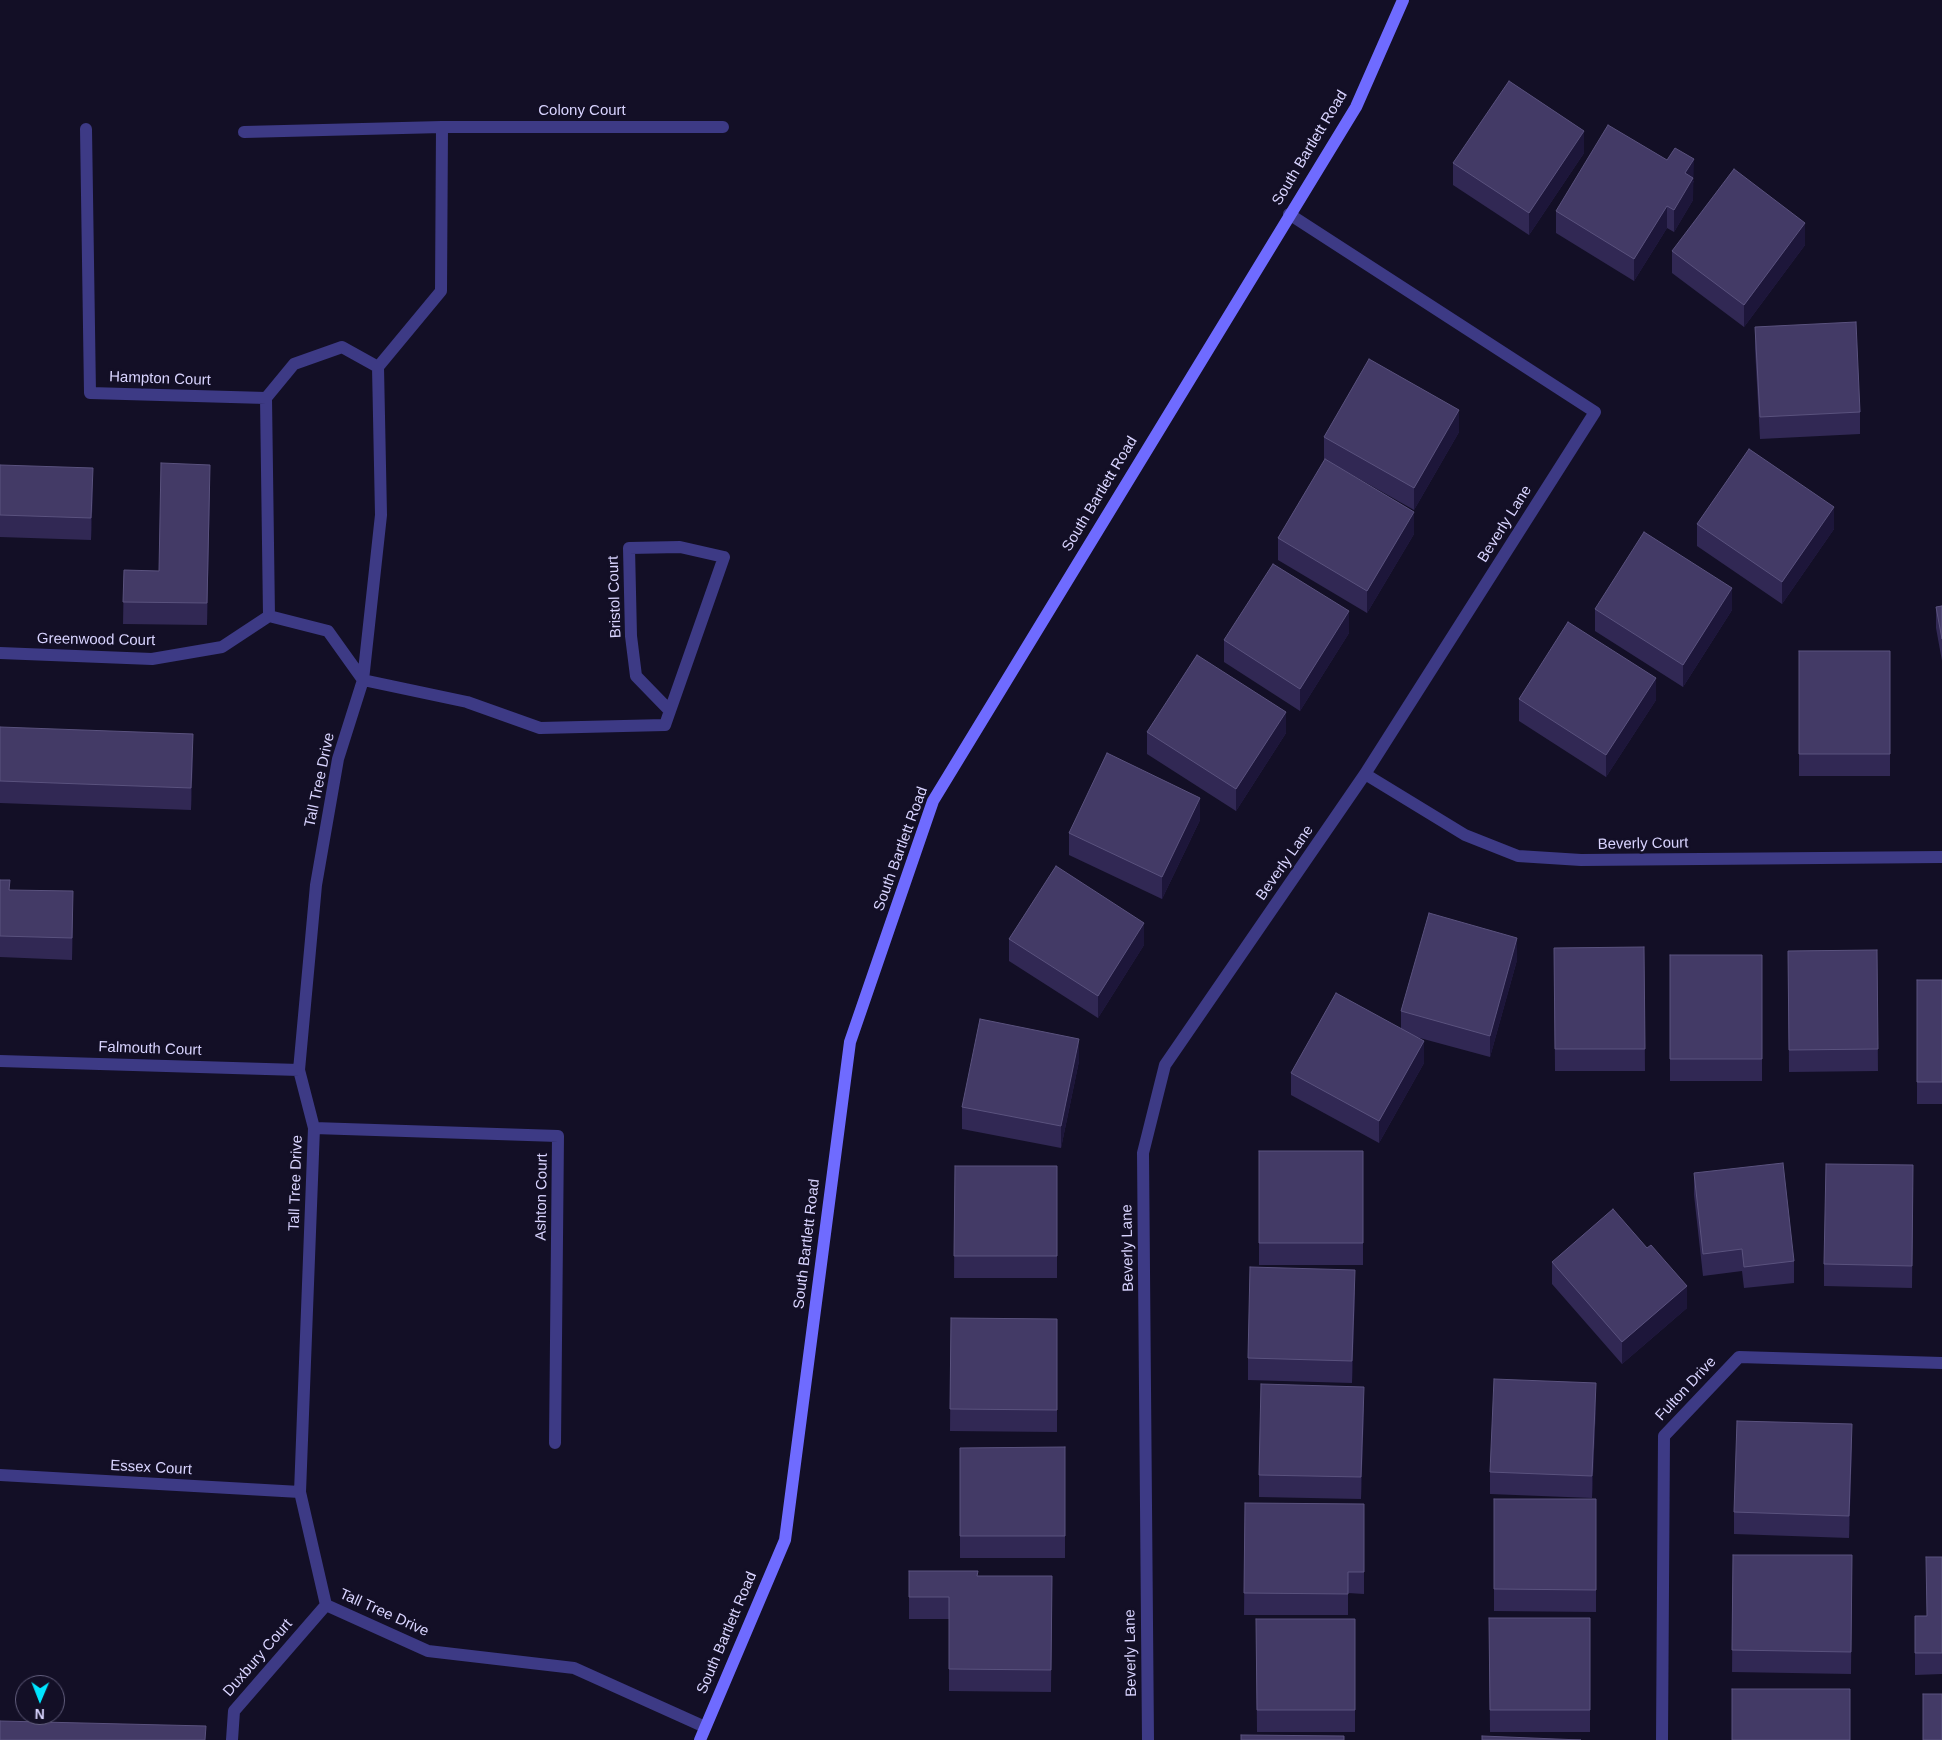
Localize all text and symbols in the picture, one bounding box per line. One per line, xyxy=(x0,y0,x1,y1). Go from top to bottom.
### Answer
street label: South Bartlett Road xyxy=(1269,87,1351,209)
street label: Colony Court xyxy=(538,102,626,120)
street label: Hampton Court xyxy=(109,368,211,390)
street label: South Bartlett Road xyxy=(1059,433,1141,555)
street label: Beverly Lane xyxy=(1474,482,1536,566)
street label: Bristol Court xyxy=(605,555,625,639)
street label: Greenwood Court xyxy=(37,630,155,650)
street label: Tall Tree Drive xyxy=(301,731,339,829)
street label: South Bartlett Road xyxy=(870,784,932,914)
street label: Beverly Lane xyxy=(1253,822,1317,904)
street label: Beverly Court xyxy=(1597,834,1689,854)
street label: Falmouth Court xyxy=(98,1038,202,1060)
street label: Tall Tree Drive xyxy=(285,1135,307,1231)
street label: Ashton Court xyxy=(532,1153,552,1241)
street label: South Bartlett Road xyxy=(790,1178,824,1310)
street label: Beverly Lane xyxy=(1118,1204,1138,1292)
street label: Fulton Drive xyxy=(1652,1353,1720,1425)
street label: Essex Court xyxy=(110,1457,192,1479)
street label: South Bartlett Road xyxy=(693,1569,761,1697)
street label: Tall Tree Drive xyxy=(336,1585,432,1641)
street label: Beverly Lane xyxy=(1121,1609,1141,1697)
street label: Duxbury Court xyxy=(219,1616,297,1700)
north arrow xyxy=(15,1675,65,1725)
text: N xyxy=(35,1706,45,1722)

